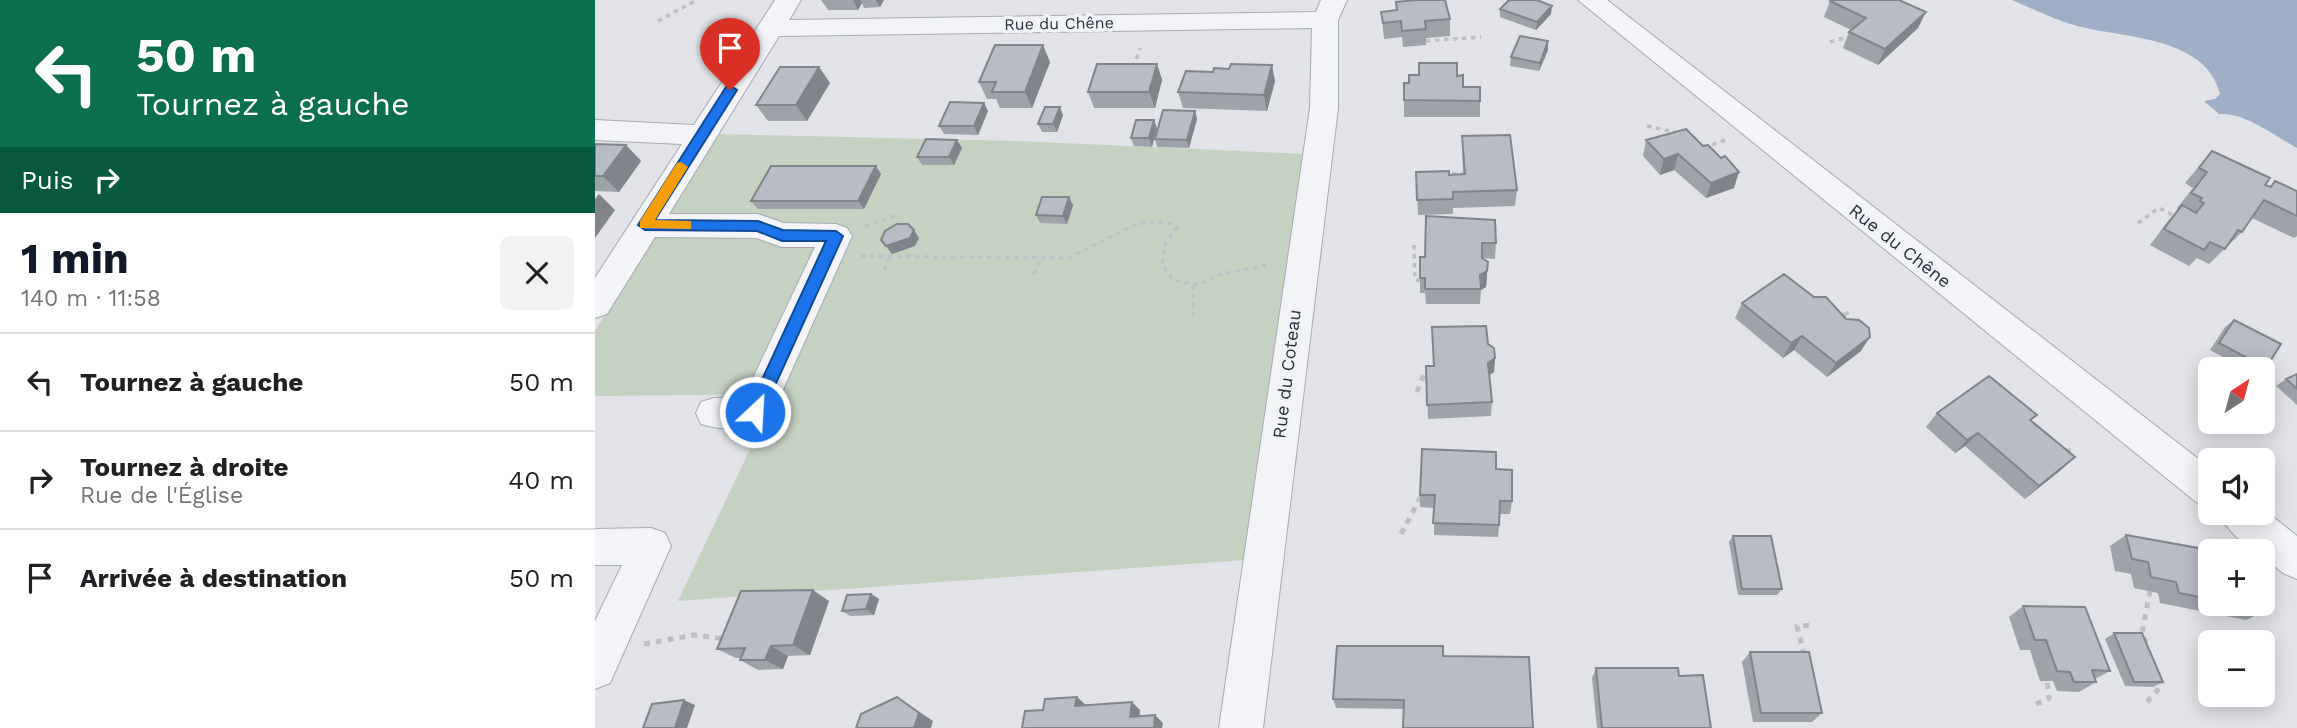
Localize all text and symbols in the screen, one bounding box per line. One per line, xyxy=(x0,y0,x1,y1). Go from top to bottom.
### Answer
street label: Rue du Chêne xyxy=(1004,13,1114,34)
pin xyxy=(700,18,760,90)
text: 50 m xyxy=(136,26,256,84)
icon: left xyxy=(21,28,112,119)
icon: arrive xyxy=(711,29,749,67)
text: Tournez à gauche xyxy=(136,85,409,123)
icon: right xyxy=(88,161,126,199)
text: Puis xyxy=(21,165,74,195)
street label: Rue du Chêne xyxy=(1845,199,1955,292)
text: 1 min xyxy=(21,234,129,283)
button: close xyxy=(500,236,574,310)
text: 140 m · 11:58 xyxy=(21,285,161,312)
street label: Rue du Coteau xyxy=(1268,308,1305,440)
north arrow xyxy=(2198,357,2275,434)
map controls xyxy=(2198,357,2275,707)
icon: left xyxy=(21,363,59,401)
text: Tournez à gauche xyxy=(80,367,303,397)
text: 50 m xyxy=(509,367,574,397)
position arrow xyxy=(718,375,792,449)
button: sound xyxy=(2198,448,2275,525)
text: Tournez à droite xyxy=(80,452,289,482)
icon: right xyxy=(21,461,59,499)
text: 40 m xyxy=(508,465,574,495)
text: Rue de l'Église xyxy=(80,482,243,509)
button: + xyxy=(2198,539,2275,616)
icon: arrive xyxy=(21,559,59,597)
text: Arrivée à destination xyxy=(80,563,347,593)
text: 50 m xyxy=(509,563,574,593)
button: − xyxy=(2198,630,2275,707)

